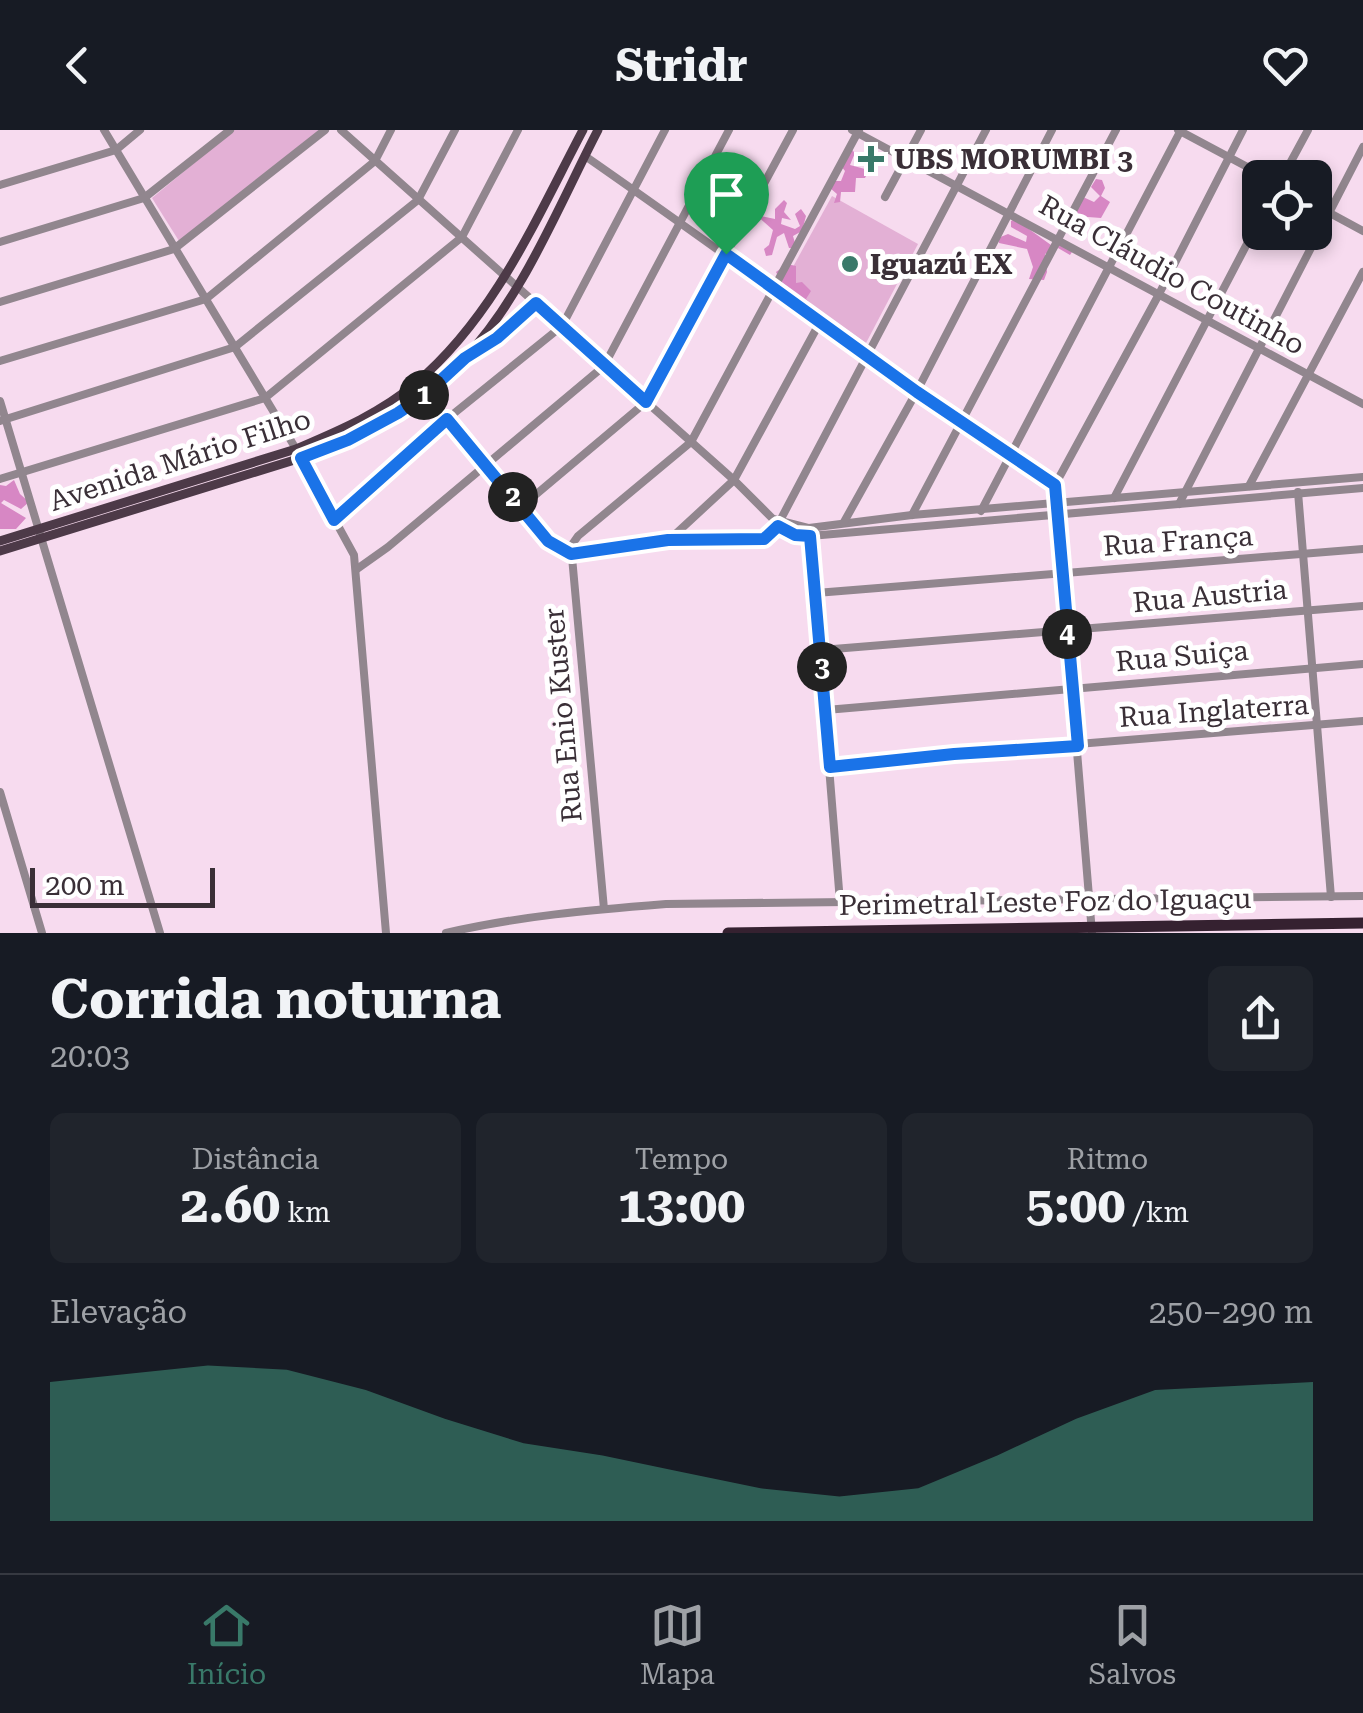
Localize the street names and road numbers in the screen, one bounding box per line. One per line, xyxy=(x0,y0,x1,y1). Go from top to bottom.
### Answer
street label: Rua Cláudio Coutinho xyxy=(1034,188,1310,362)
street label: Avenida Mário Filho xyxy=(45,402,315,518)
street label: Rua França xyxy=(1102,519,1254,563)
street label: Rua Austria xyxy=(1131,573,1289,619)
street label: Rua Enio Kuster xyxy=(537,606,589,824)
street label: Rua Suiça xyxy=(1114,634,1250,678)
street label: Rua Inglaterra xyxy=(1118,688,1310,734)
street label: Perimetral Leste Foz do Iguaçu xyxy=(838,882,1252,922)

